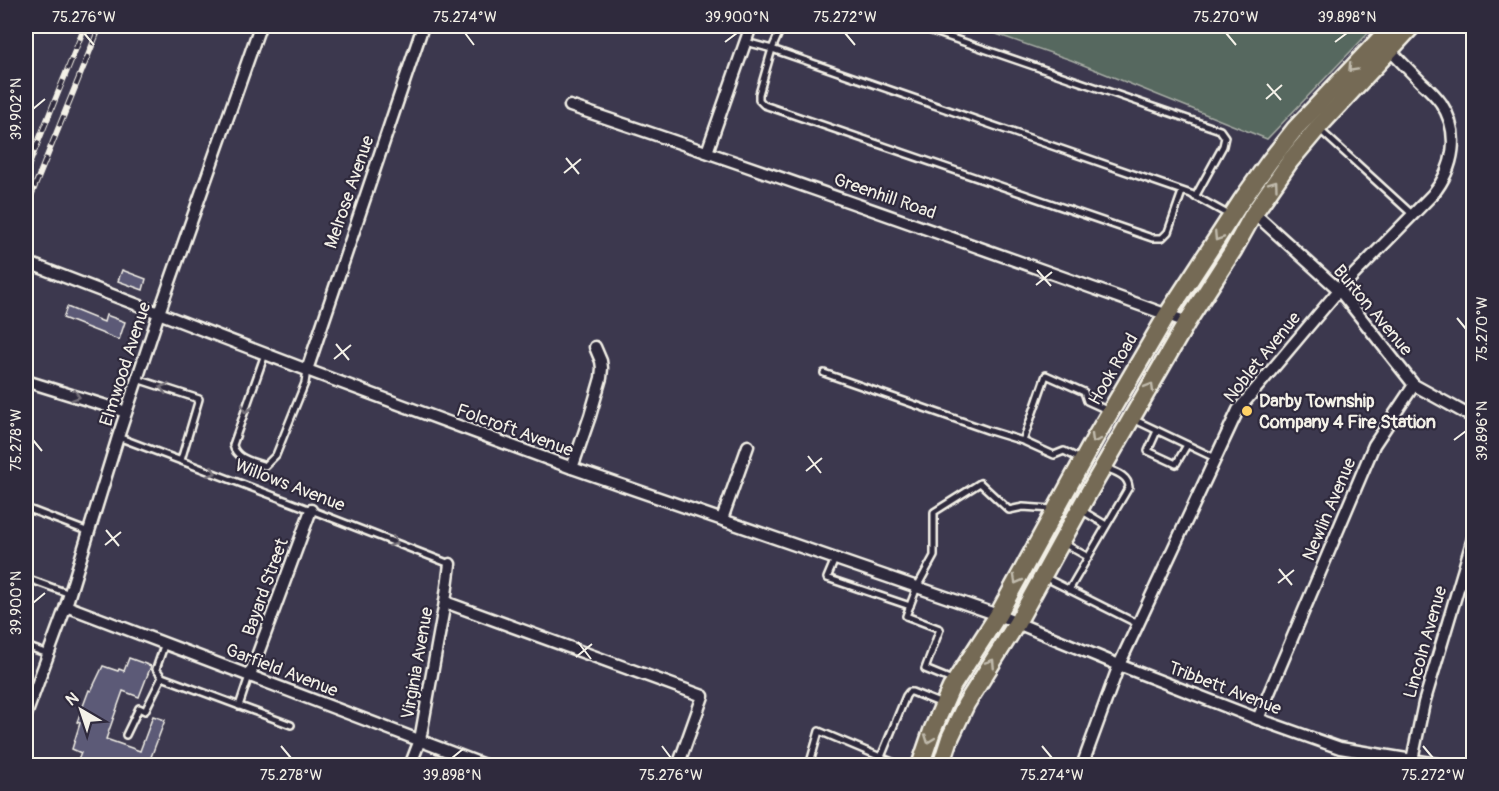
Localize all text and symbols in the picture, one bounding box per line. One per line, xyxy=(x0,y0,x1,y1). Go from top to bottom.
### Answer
text: 75.276°W xyxy=(52,8,116,27)
text: 75.274°W xyxy=(433,8,497,27)
text: 39.900°N xyxy=(705,8,769,27)
text: 75.272°W xyxy=(813,8,877,27)
text: 75.270°W xyxy=(1193,8,1259,27)
text: 39.898°N xyxy=(1318,8,1376,27)
one-way arrow xyxy=(1349,61,1360,72)
text: 39.902°N xyxy=(7,78,26,140)
street label: Melrose Avenue xyxy=(319,133,380,252)
street label: Greenhill Road xyxy=(830,168,939,225)
one-way arrow xyxy=(1267,179,1278,190)
one-way arrow xyxy=(1214,230,1225,241)
street label: Burton Avenue xyxy=(1328,260,1417,361)
text: 75.270°W xyxy=(1473,296,1492,362)
street label: Elmwood Avenue xyxy=(95,299,156,429)
street label: Noblet Avenue xyxy=(1219,307,1306,407)
street label: Hook Road xyxy=(1084,329,1143,409)
one-way arrow xyxy=(159,383,170,395)
one-way arrow xyxy=(1143,383,1154,393)
one-way arrow xyxy=(70,389,81,401)
place label: Darby Township Company 4 Fire Station xyxy=(1259,390,1436,434)
street label: Folcroft Avenue xyxy=(453,399,576,462)
text: 39.896°N xyxy=(1473,401,1492,461)
one-way arrow xyxy=(240,403,253,414)
marker: Darby Township Company 4 Fire Station xyxy=(1240,404,1254,418)
text: 75.278°W xyxy=(7,409,26,471)
one-way arrow xyxy=(1091,433,1102,443)
street label: Willows Avenue xyxy=(232,454,348,517)
street label: Newlin Avenue xyxy=(1297,454,1362,564)
one-way arrow xyxy=(206,465,217,478)
street label: Bayard Street xyxy=(237,535,294,639)
one-way arrow xyxy=(388,535,399,547)
text: 39.900°N xyxy=(7,571,26,635)
one-way arrow xyxy=(1013,574,1024,584)
street label: Lincoln Avenue xyxy=(1398,583,1453,701)
street label: Virginia Avenue xyxy=(396,605,439,721)
street label: Garfield Avenue xyxy=(222,639,341,702)
street label: Tribbett Avenue xyxy=(1165,656,1285,721)
one-way arrow xyxy=(984,659,996,669)
north arrow xyxy=(51,680,111,740)
text: N xyxy=(62,688,83,710)
one-way arrow xyxy=(924,733,936,744)
text: 75.278°W xyxy=(260,766,322,785)
text: 39.898°N xyxy=(423,766,481,785)
text: 75.276°W xyxy=(639,766,703,785)
text: 75.274°W xyxy=(1020,766,1084,785)
text: 75.272°W xyxy=(1401,766,1465,785)

